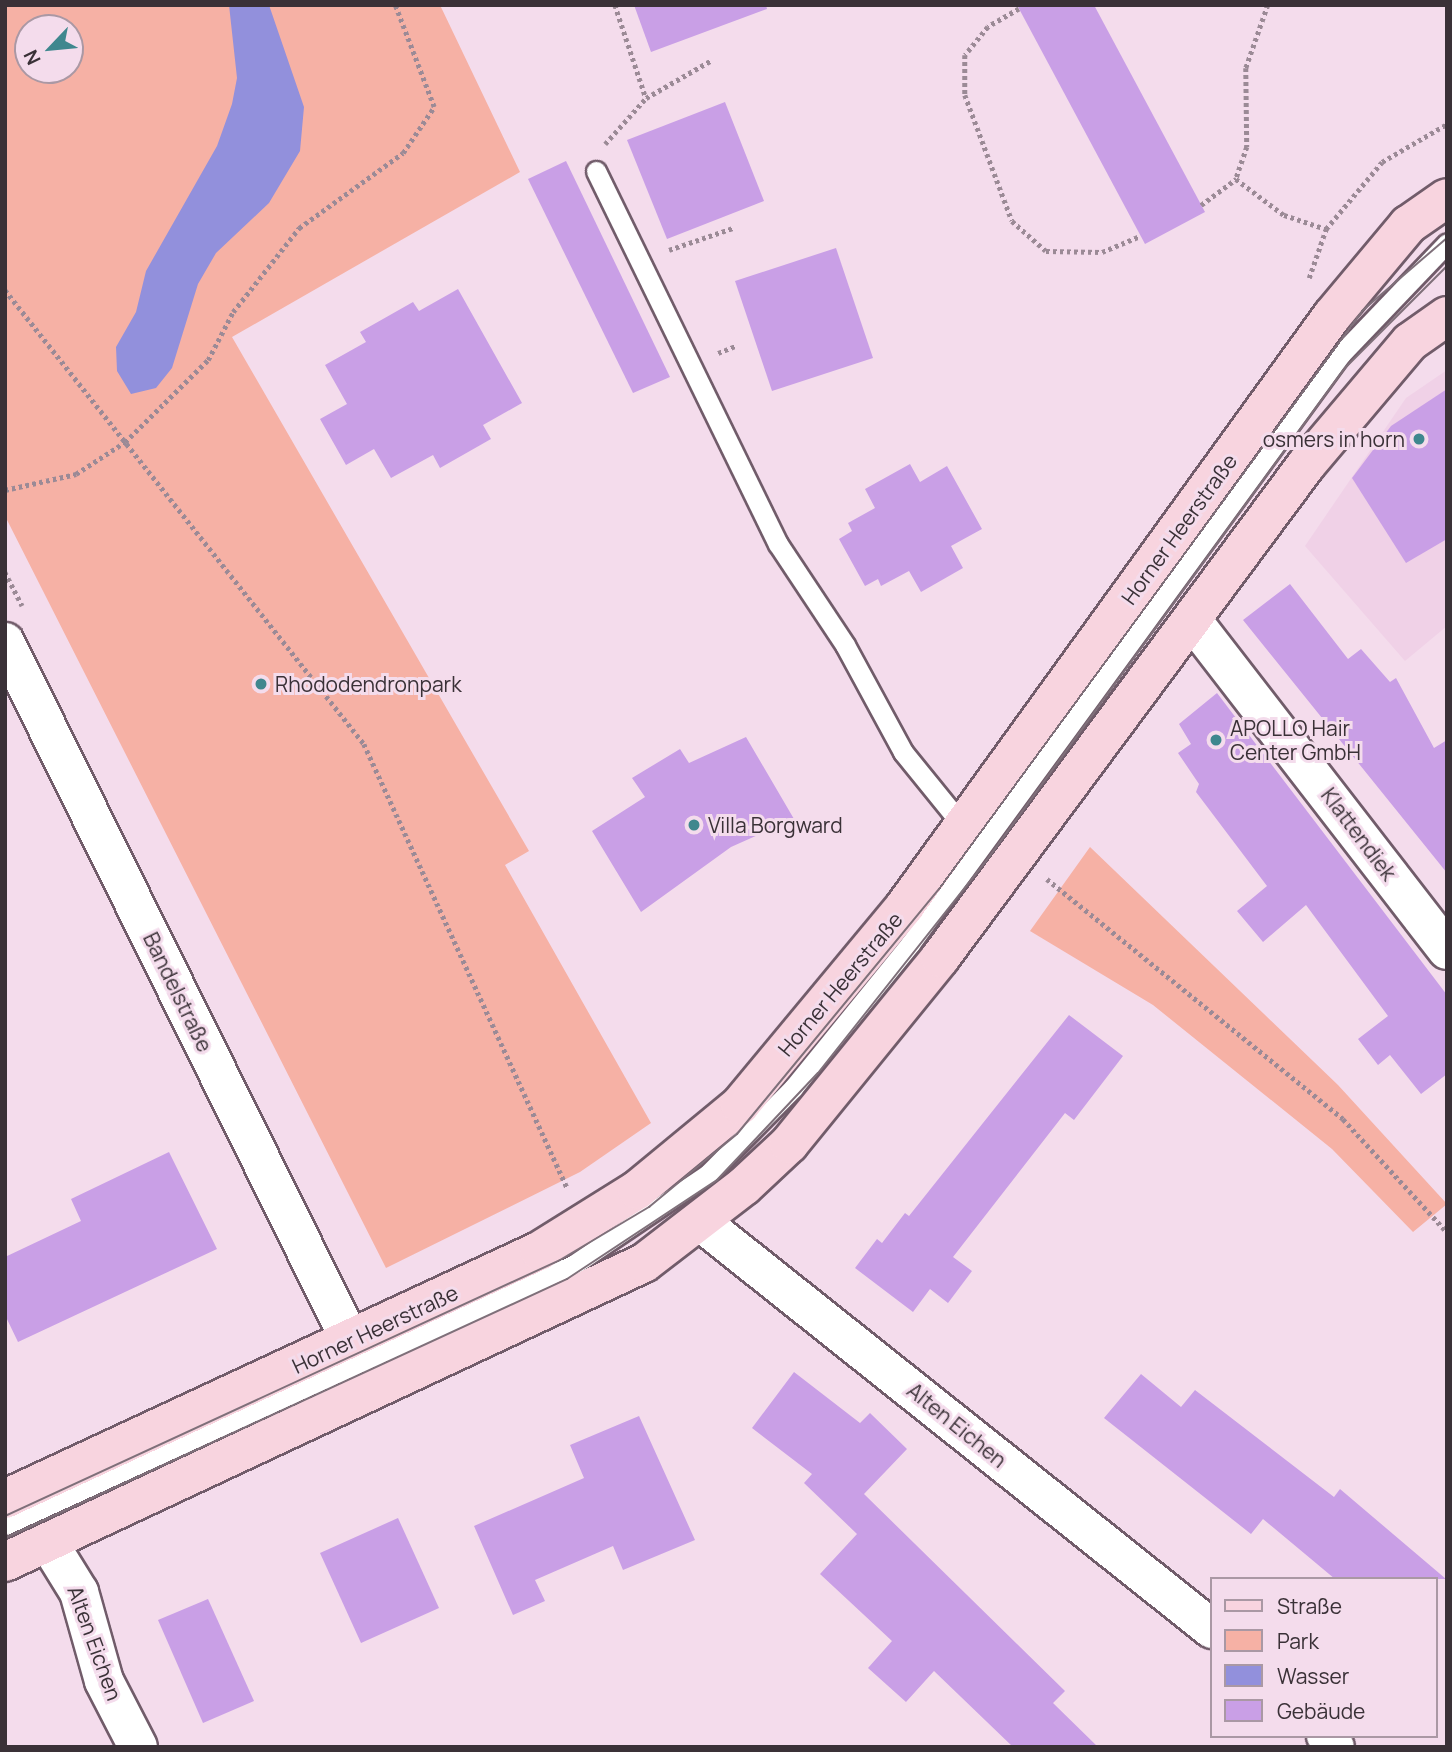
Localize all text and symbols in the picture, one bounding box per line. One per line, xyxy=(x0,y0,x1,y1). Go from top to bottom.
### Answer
north arrow xyxy=(14,14,84,84)
text: N xyxy=(17,45,47,69)
place label: osmers in horn xyxy=(1263,426,1405,452)
marker: osmers in horn xyxy=(1411,431,1427,447)
street label: Horner Heerstraße xyxy=(1116,449,1242,609)
place label: Rhododendronpark xyxy=(275,671,462,697)
marker: Rhododendronpark xyxy=(253,676,269,692)
place label: APOLLO Hair Center GmbH xyxy=(1230,715,1361,765)
marker: APOLLO Hair Center GmbH xyxy=(1208,732,1224,748)
street label: Klattendiek xyxy=(1316,783,1402,885)
place label: Villa Borgward xyxy=(708,812,843,838)
marker: Villa Borgward xyxy=(686,817,702,833)
street label: Horner Heerstraße xyxy=(773,907,907,1061)
street label: Bandelstraße xyxy=(138,928,218,1056)
street label: Horner Heerstraße xyxy=(288,1280,462,1378)
street label: Alten Eichen xyxy=(902,1377,1012,1473)
legend xyxy=(1210,1577,1438,1738)
street label: Alten Eichen xyxy=(63,1582,127,1704)
text: Straße xyxy=(1277,1592,1342,1620)
text: Park xyxy=(1277,1627,1319,1655)
text: Wasser xyxy=(1277,1662,1349,1690)
text: Gebäude xyxy=(1277,1697,1365,1725)

